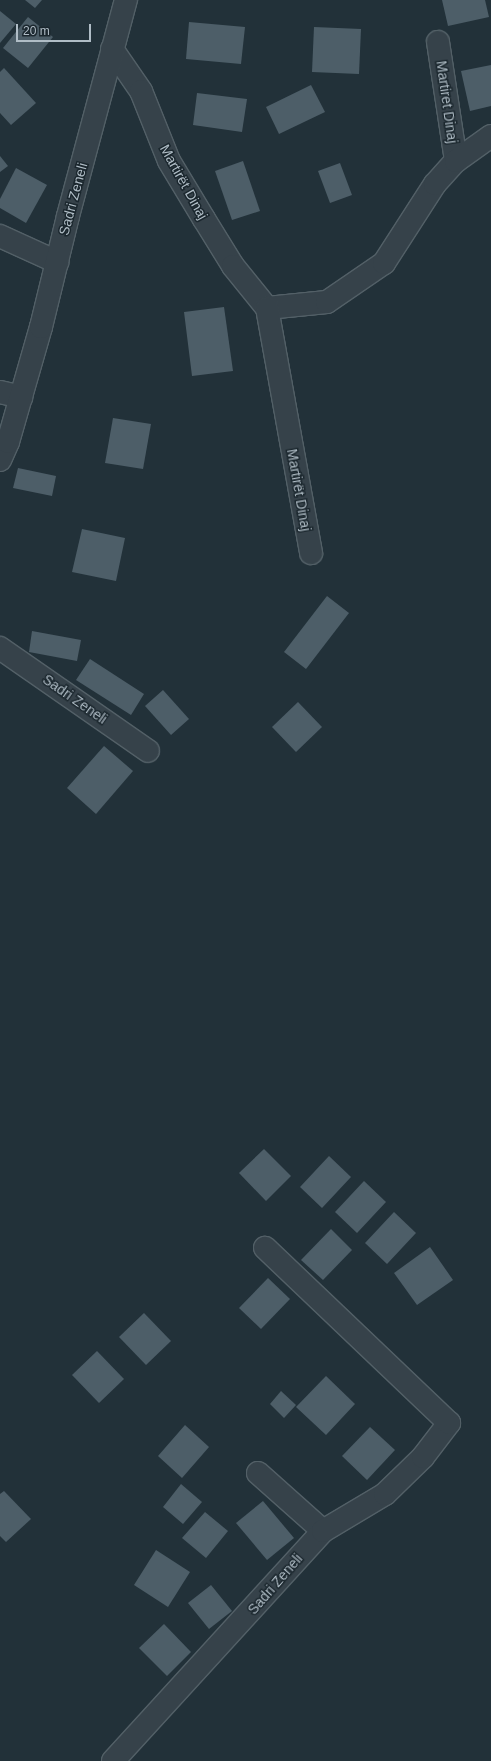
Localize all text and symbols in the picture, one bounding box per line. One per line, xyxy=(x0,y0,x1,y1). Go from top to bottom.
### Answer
scale bar xyxy=(18,16,93,42)
text: 20 m xyxy=(23,24,50,38)
street label: Martiret Dinaj xyxy=(433,60,461,144)
street label: Martirët Dinaj xyxy=(156,142,212,222)
street label: Sadri Zeneli xyxy=(55,161,91,237)
street label: Martirët Dinaj xyxy=(284,448,314,532)
street label: Sadri Zeneli xyxy=(40,671,110,727)
street label: Sadri Zeneli xyxy=(244,1550,306,1618)

